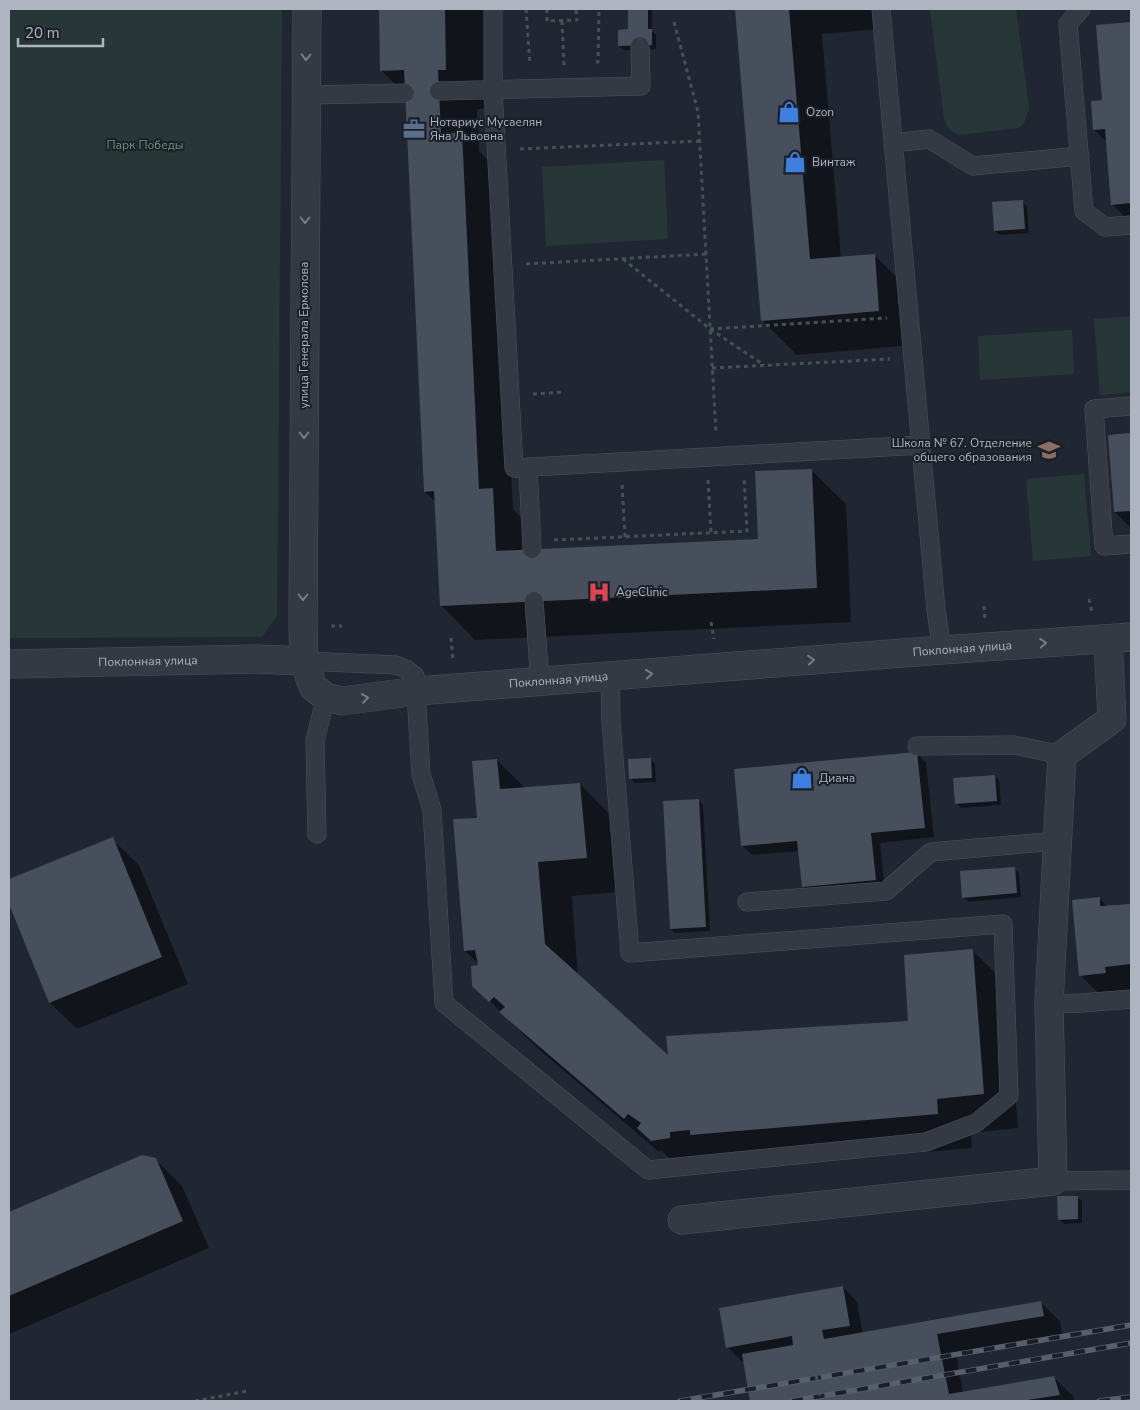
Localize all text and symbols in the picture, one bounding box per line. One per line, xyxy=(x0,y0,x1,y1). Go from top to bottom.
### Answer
scale bar xyxy=(18,15,102,47)
text: 20 m xyxy=(25,23,60,43)
one-way arrow xyxy=(301,54,311,62)
shop icon: Ozon xyxy=(776,99,802,125)
place label: Ozon xyxy=(806,104,834,120)
place label: Нотариус Мусаелян Яна Львовна xyxy=(430,114,542,144)
office icon: Нотариус Мусаелян Яна Львовна xyxy=(401,116,427,142)
park label: Парк Победы xyxy=(106,137,184,153)
shop icon: Винтаж xyxy=(782,149,808,175)
place label: Винтаж xyxy=(812,154,856,170)
one-way arrow xyxy=(300,216,310,224)
street label: улица Генерала Ермолова xyxy=(296,261,312,409)
one-way arrow xyxy=(299,432,309,439)
place label: Школа № 67. Отделение общего образования xyxy=(892,435,1032,465)
school or university icon: Школа № 67. Отделение общего образования xyxy=(1036,437,1062,463)
hospital icon: AgeClinic xyxy=(586,579,612,605)
place label: AgeClinic xyxy=(616,584,668,600)
one-way arrow xyxy=(298,594,308,602)
street label: Поклонная улица xyxy=(912,637,1012,660)
one-way arrow xyxy=(1039,638,1047,649)
street label: Поклонная улица xyxy=(98,652,198,670)
one-way arrow xyxy=(807,655,815,666)
street label: Поклонная улица xyxy=(508,668,609,692)
one-way arrow xyxy=(645,668,653,679)
one-way arrow xyxy=(362,693,370,704)
shop icon: Диана xyxy=(789,765,815,791)
place label: Диана xyxy=(819,770,855,786)

